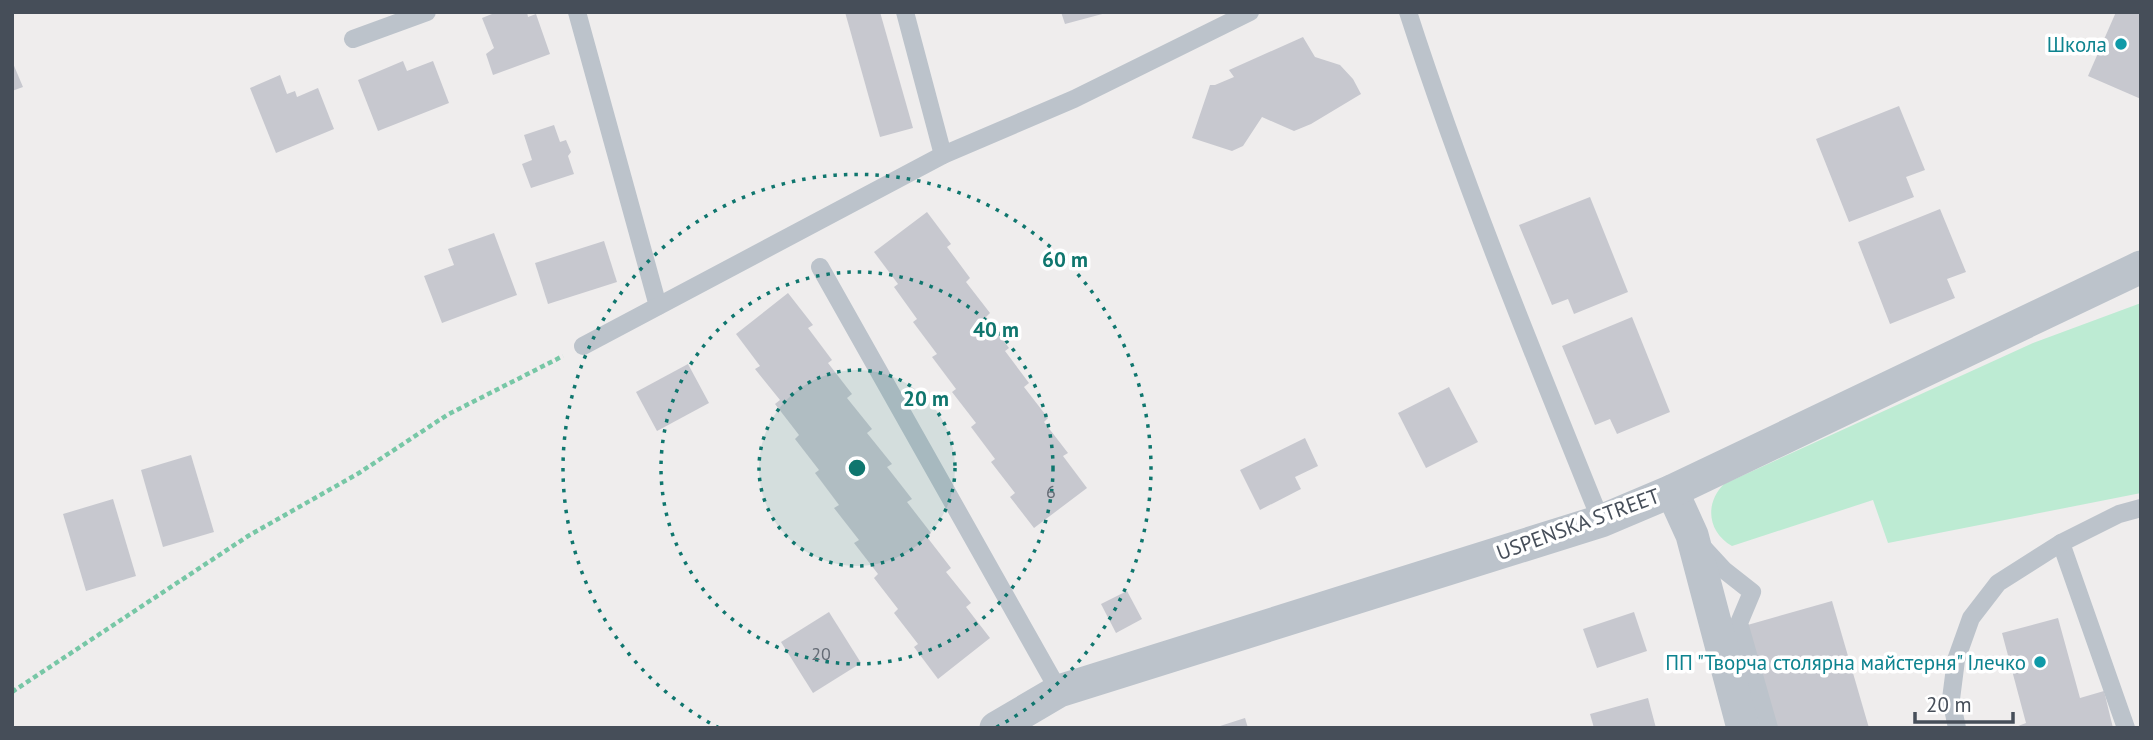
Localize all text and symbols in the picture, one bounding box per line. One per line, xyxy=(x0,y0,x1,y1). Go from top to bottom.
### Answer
place label: Школа xyxy=(2047,31,2107,58)
marker: Школа xyxy=(2113,36,2129,52)
text: 60 m xyxy=(1042,246,1088,273)
text: 40 m xyxy=(973,316,1019,343)
text: 20 m xyxy=(903,385,949,412)
centre of rings xyxy=(845,456,869,480)
house number: 6 xyxy=(1046,480,1056,503)
street label: USPENSKA STREET xyxy=(1493,482,1664,566)
house number: 20 xyxy=(811,642,831,665)
place label: ПП "Творча столярна майстерня" Ілечко xyxy=(1665,649,2026,676)
marker: ПП "Творча столярна майстерня" Ілечко xyxy=(2032,654,2048,670)
scale bar xyxy=(1915,680,2013,724)
text: 20 m xyxy=(1926,691,1972,718)

